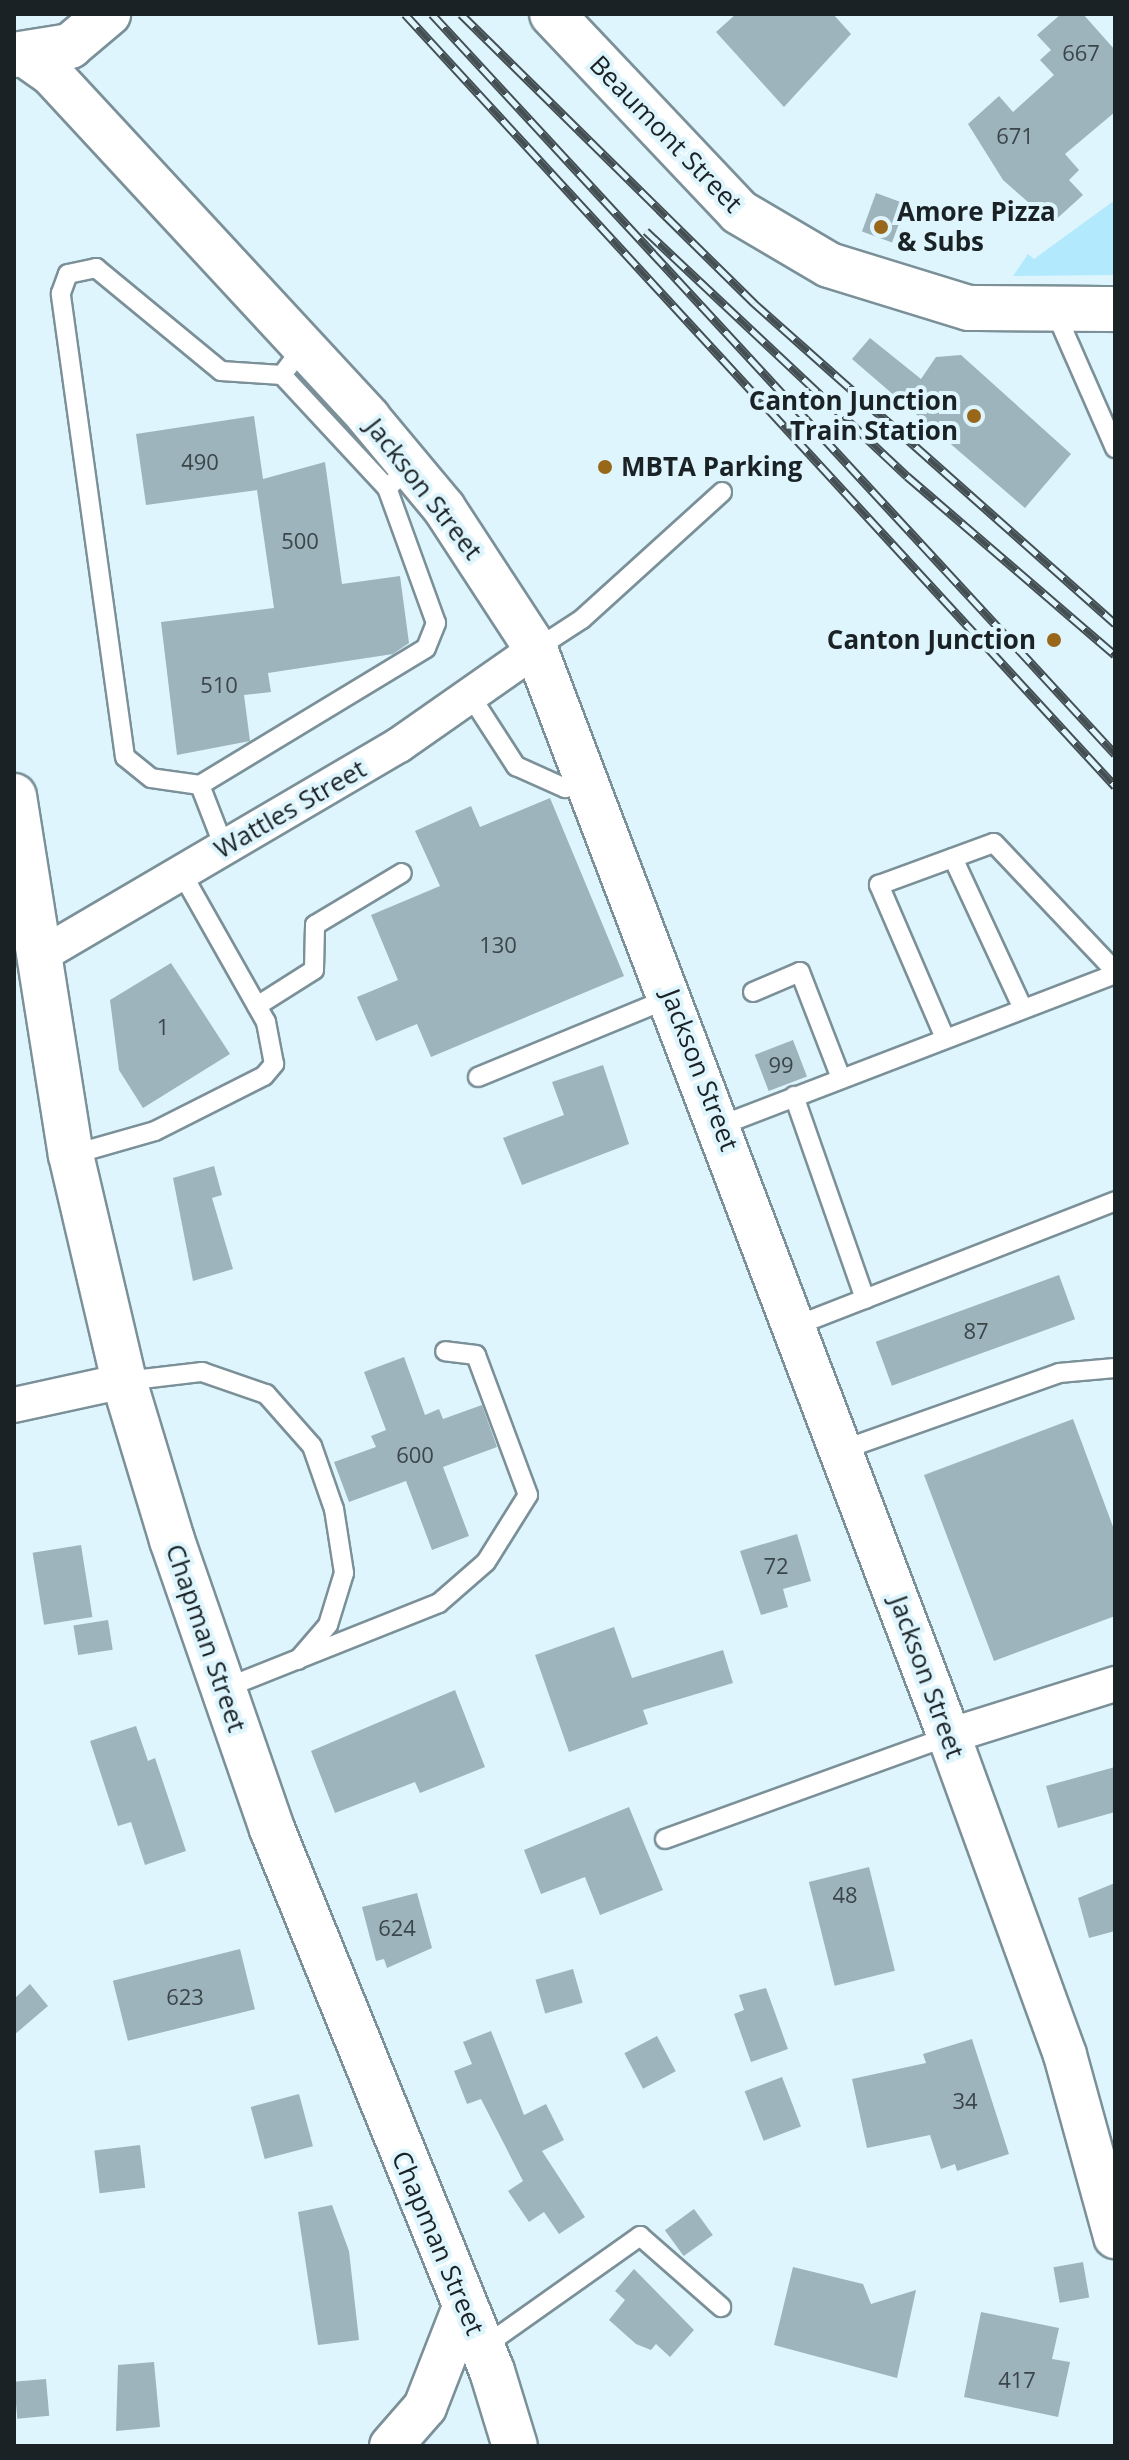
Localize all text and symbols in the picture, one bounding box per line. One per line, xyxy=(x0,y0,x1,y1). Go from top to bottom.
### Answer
house number: 667 xyxy=(1062,40,1100,66)
street label: Beaumont Street xyxy=(583,49,749,219)
house number: 671 xyxy=(996,123,1034,149)
place label: Amore Pizza & Subs xyxy=(897,196,1056,258)
marker: Amore Pizza & Subs xyxy=(872,218,890,236)
place label: Canton Junction Train Station xyxy=(749,385,958,446)
marker: Canton Junction Train Station xyxy=(965,407,983,425)
street label: Jackson Street xyxy=(359,412,489,566)
house number: 490 xyxy=(181,449,219,475)
place label: MBTA Parking xyxy=(621,451,802,483)
marker: MBTA Parking xyxy=(596,458,614,476)
house number: 500 xyxy=(281,528,319,554)
place label: Canton Junction xyxy=(827,624,1036,656)
marker: Canton Junction xyxy=(1043,629,1065,651)
house number: 510 xyxy=(200,672,238,698)
street label: Wattles Street xyxy=(209,753,371,865)
house number: 130 xyxy=(479,932,517,958)
street label: Jackson Street xyxy=(655,985,745,1155)
house number: 1 xyxy=(157,1014,169,1040)
house number: 99 xyxy=(768,1052,794,1078)
house number: 87 xyxy=(963,1318,989,1344)
house number: 600 xyxy=(396,1442,434,1468)
street label: Chapman Street xyxy=(159,1540,253,1736)
house number: 72 xyxy=(763,1553,789,1579)
street label: Jackson Street xyxy=(883,1591,971,1763)
house number: 48 xyxy=(832,1882,858,1908)
house number: 624 xyxy=(378,1915,416,1941)
house number: 623 xyxy=(166,1984,204,2010)
house number: 34 xyxy=(952,2088,978,2114)
street label: Chapman Street xyxy=(385,2146,491,2340)
house number: 417 xyxy=(998,2367,1036,2393)

